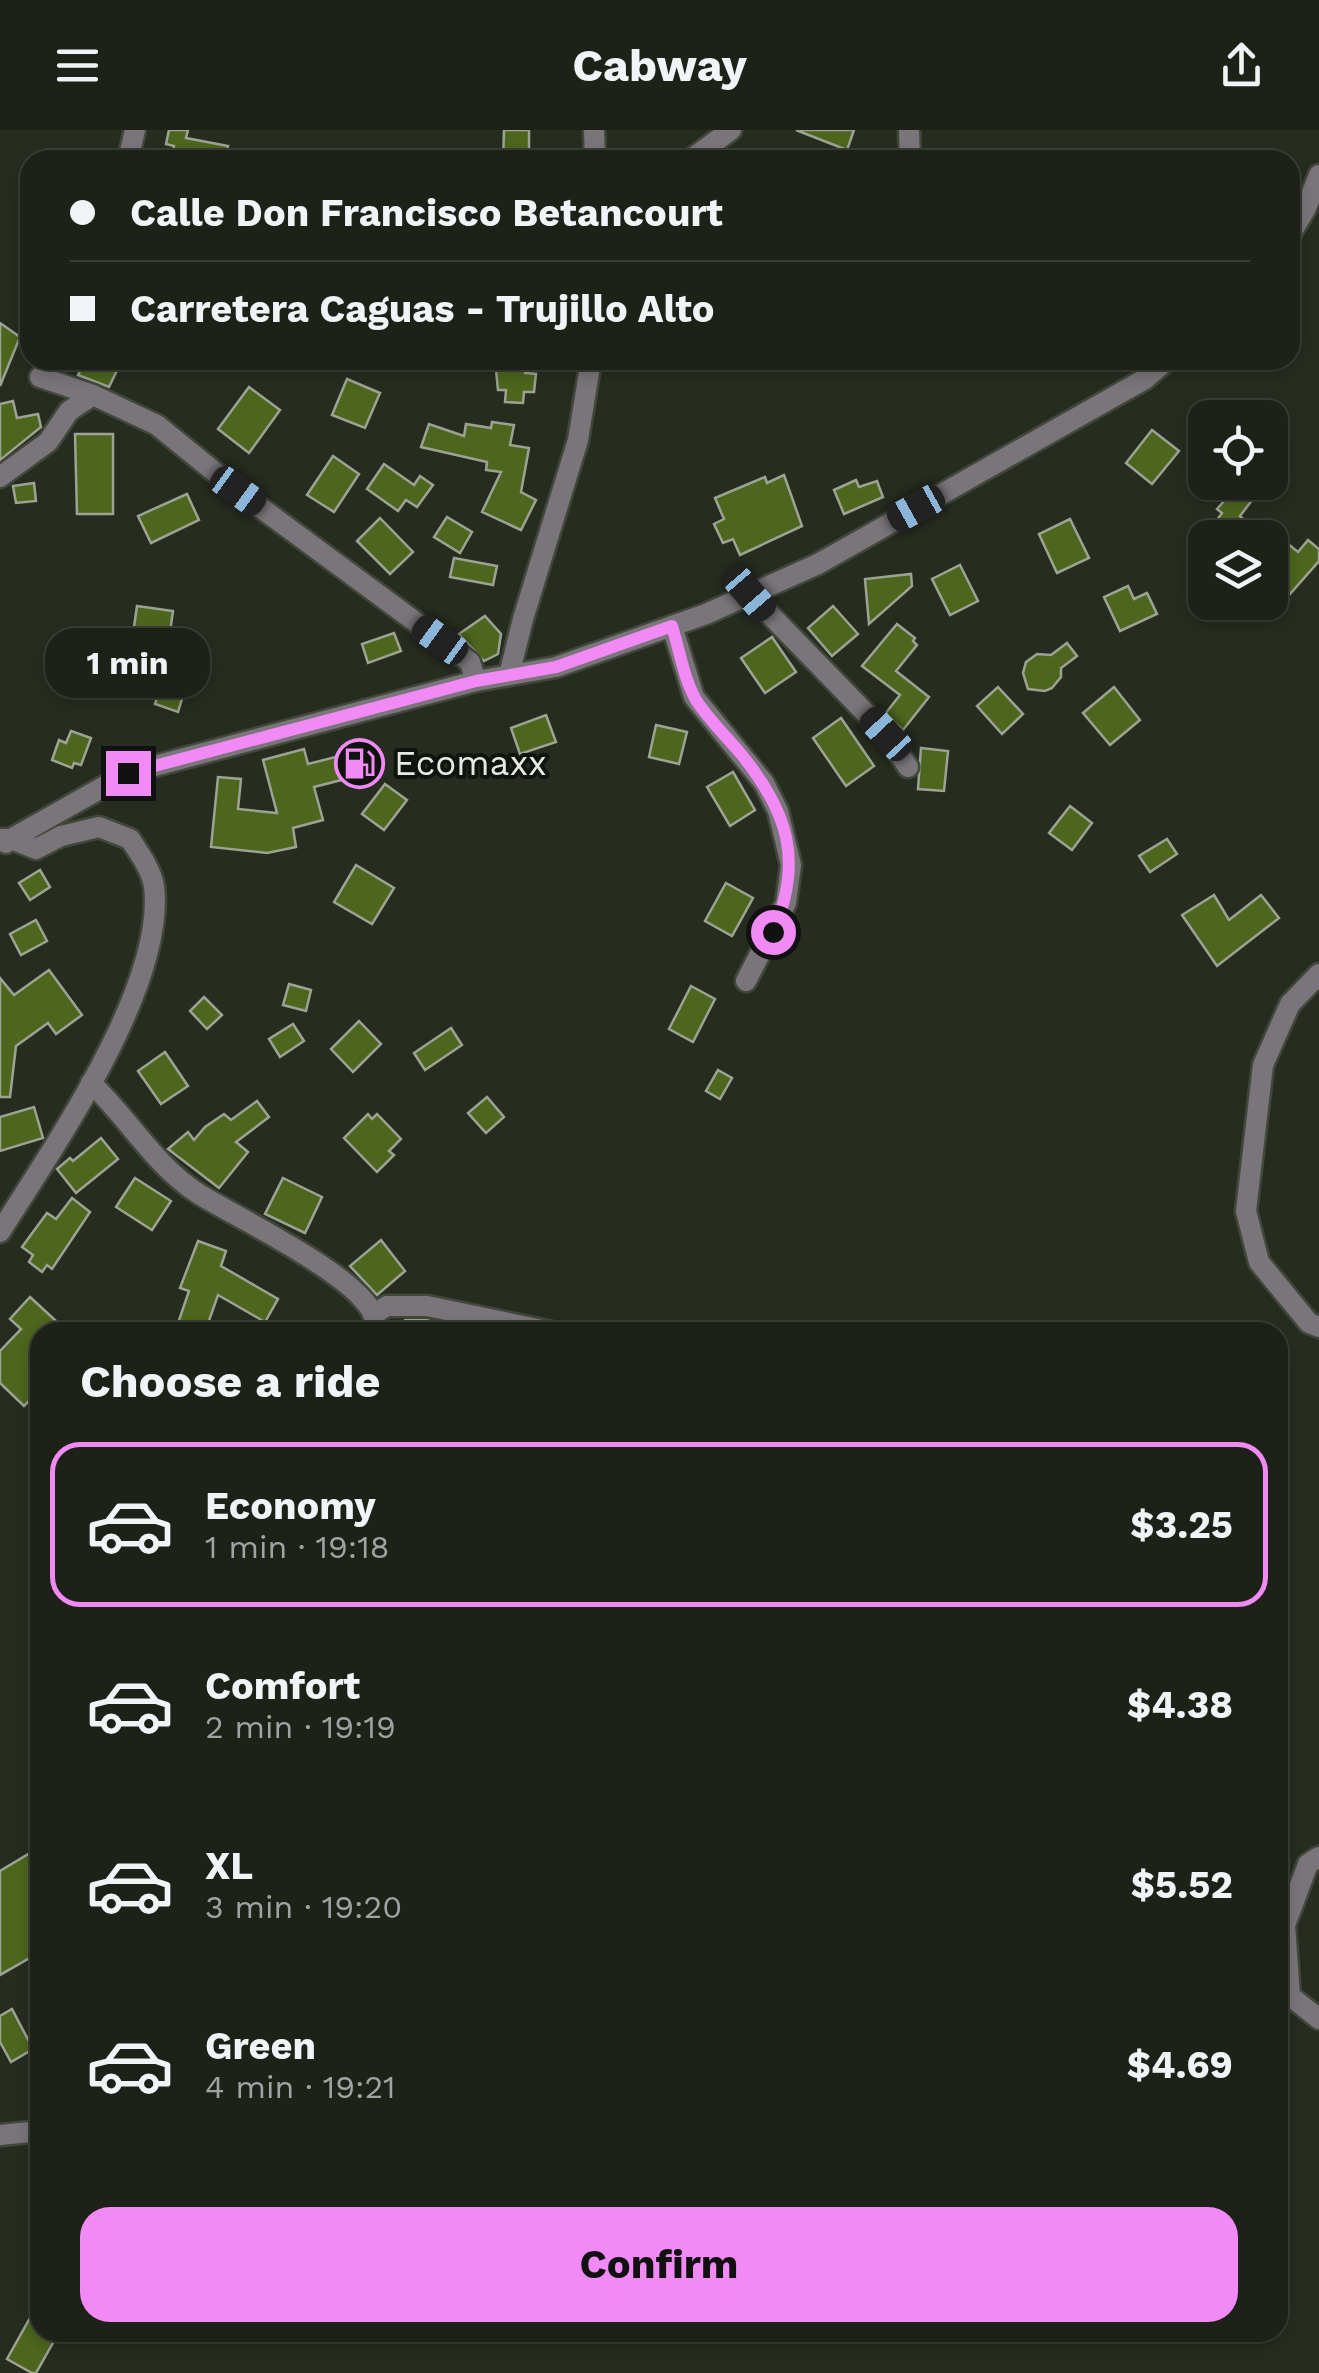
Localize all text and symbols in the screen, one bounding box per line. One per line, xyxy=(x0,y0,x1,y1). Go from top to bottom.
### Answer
icon: menu xyxy=(50,38,105,93)
icon: share xyxy=(1214,38,1269,93)
text: Cabway xyxy=(572,39,747,92)
text: Calle Don Francisco Betancourt xyxy=(130,191,723,235)
text: Carretera Caguas - Trujillo Alto xyxy=(130,287,715,331)
map controls xyxy=(1188,400,1288,620)
button: locate xyxy=(1188,400,1288,500)
car xyxy=(205,461,271,521)
car xyxy=(882,480,950,536)
button: layers xyxy=(1188,520,1288,620)
car xyxy=(719,562,781,626)
car xyxy=(407,610,473,670)
callout: 1 min xyxy=(46,628,210,698)
text: 1 min xyxy=(86,644,169,682)
car xyxy=(855,702,917,766)
fuel station icon: Ecomaxx xyxy=(333,737,385,789)
place label: Ecomaxx xyxy=(394,742,547,784)
route end xyxy=(106,751,151,796)
route start xyxy=(751,910,796,955)
text: Choose a ride xyxy=(80,1355,380,1408)
icon: car xyxy=(85,1480,175,1570)
text: Economy xyxy=(205,1484,376,1528)
text: $3.25 xyxy=(1130,1503,1233,1547)
text: 1 min · 19:18 xyxy=(205,1528,390,1566)
icon: car xyxy=(85,1660,175,1750)
text: Comfort xyxy=(205,1664,360,1708)
text: $4.38 xyxy=(1127,1683,1233,1727)
text: 2 min · 19:19 xyxy=(205,1708,396,1746)
icon: car xyxy=(85,1840,175,1930)
text: XL xyxy=(205,1844,253,1888)
text: $5.52 xyxy=(1131,1863,1233,1907)
text: 3 min · 19:20 xyxy=(205,1888,402,1926)
icon: car xyxy=(85,2020,175,2110)
text: Green xyxy=(205,2024,316,2068)
text: $4.69 xyxy=(1127,2043,1233,2087)
text: 4 min · 19:21 xyxy=(205,2068,396,2106)
button: Confirm xyxy=(80,2207,1238,2322)

